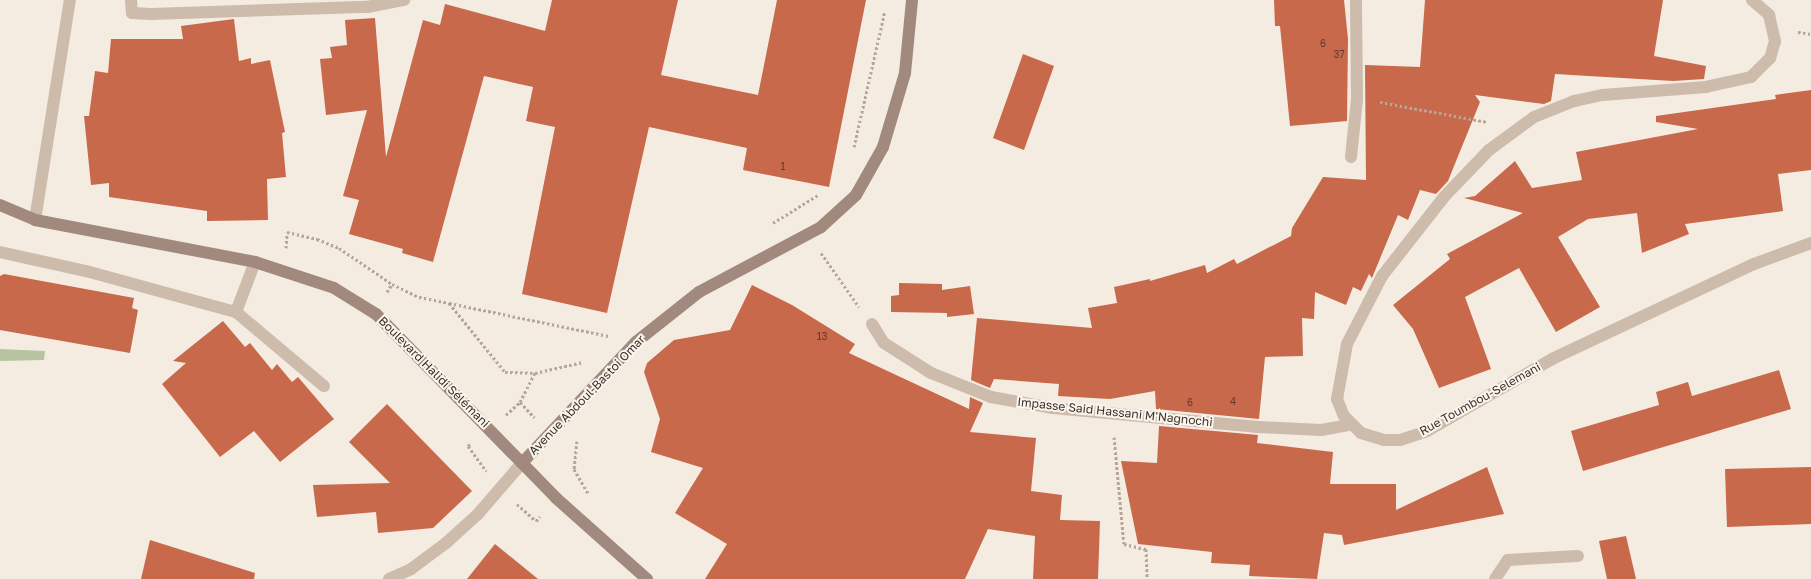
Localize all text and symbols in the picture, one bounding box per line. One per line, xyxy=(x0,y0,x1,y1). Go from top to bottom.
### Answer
house number: 6 xyxy=(1320,38,1326,50)
house number: 37 xyxy=(1333,49,1345,61)
house number: 1 xyxy=(781,161,785,173)
street label: Boulevard Halidi Sélémani xyxy=(376,314,492,430)
house number: 13 xyxy=(817,331,827,343)
street label: Avenue Abdoul-Bastoi Omar xyxy=(526,332,648,458)
street label: Rue Toumbou-Selemani xyxy=(1417,360,1543,438)
street label: Impasse Said Hassani M'Nagnochi xyxy=(1017,395,1213,429)
house number: 4 xyxy=(1230,396,1236,408)
house number: 6 xyxy=(1187,397,1193,409)

